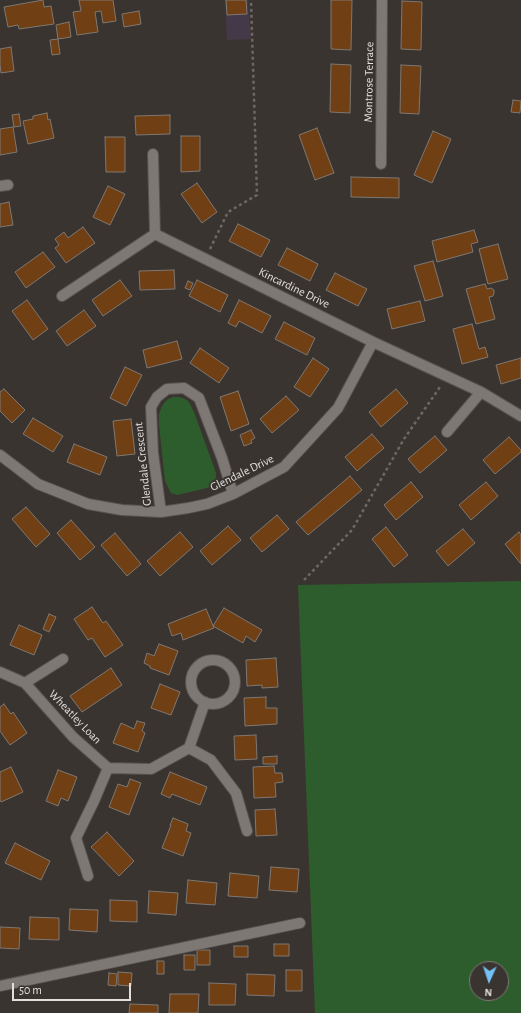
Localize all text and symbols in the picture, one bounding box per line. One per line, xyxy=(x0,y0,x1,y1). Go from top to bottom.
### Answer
street label: Montrose Terrace xyxy=(361,42,377,122)
street label: Kincardine Drive xyxy=(256,265,332,311)
street label: Glendale Crescent xyxy=(131,421,155,507)
street label: Glendale Drive xyxy=(208,451,276,495)
street label: Wheatley Loan xyxy=(46,687,104,747)
north arrow xyxy=(469,961,509,1001)
scale bar xyxy=(14,975,133,1001)
text: 50 m xyxy=(19,984,42,996)
text: N xyxy=(484,987,493,998)

